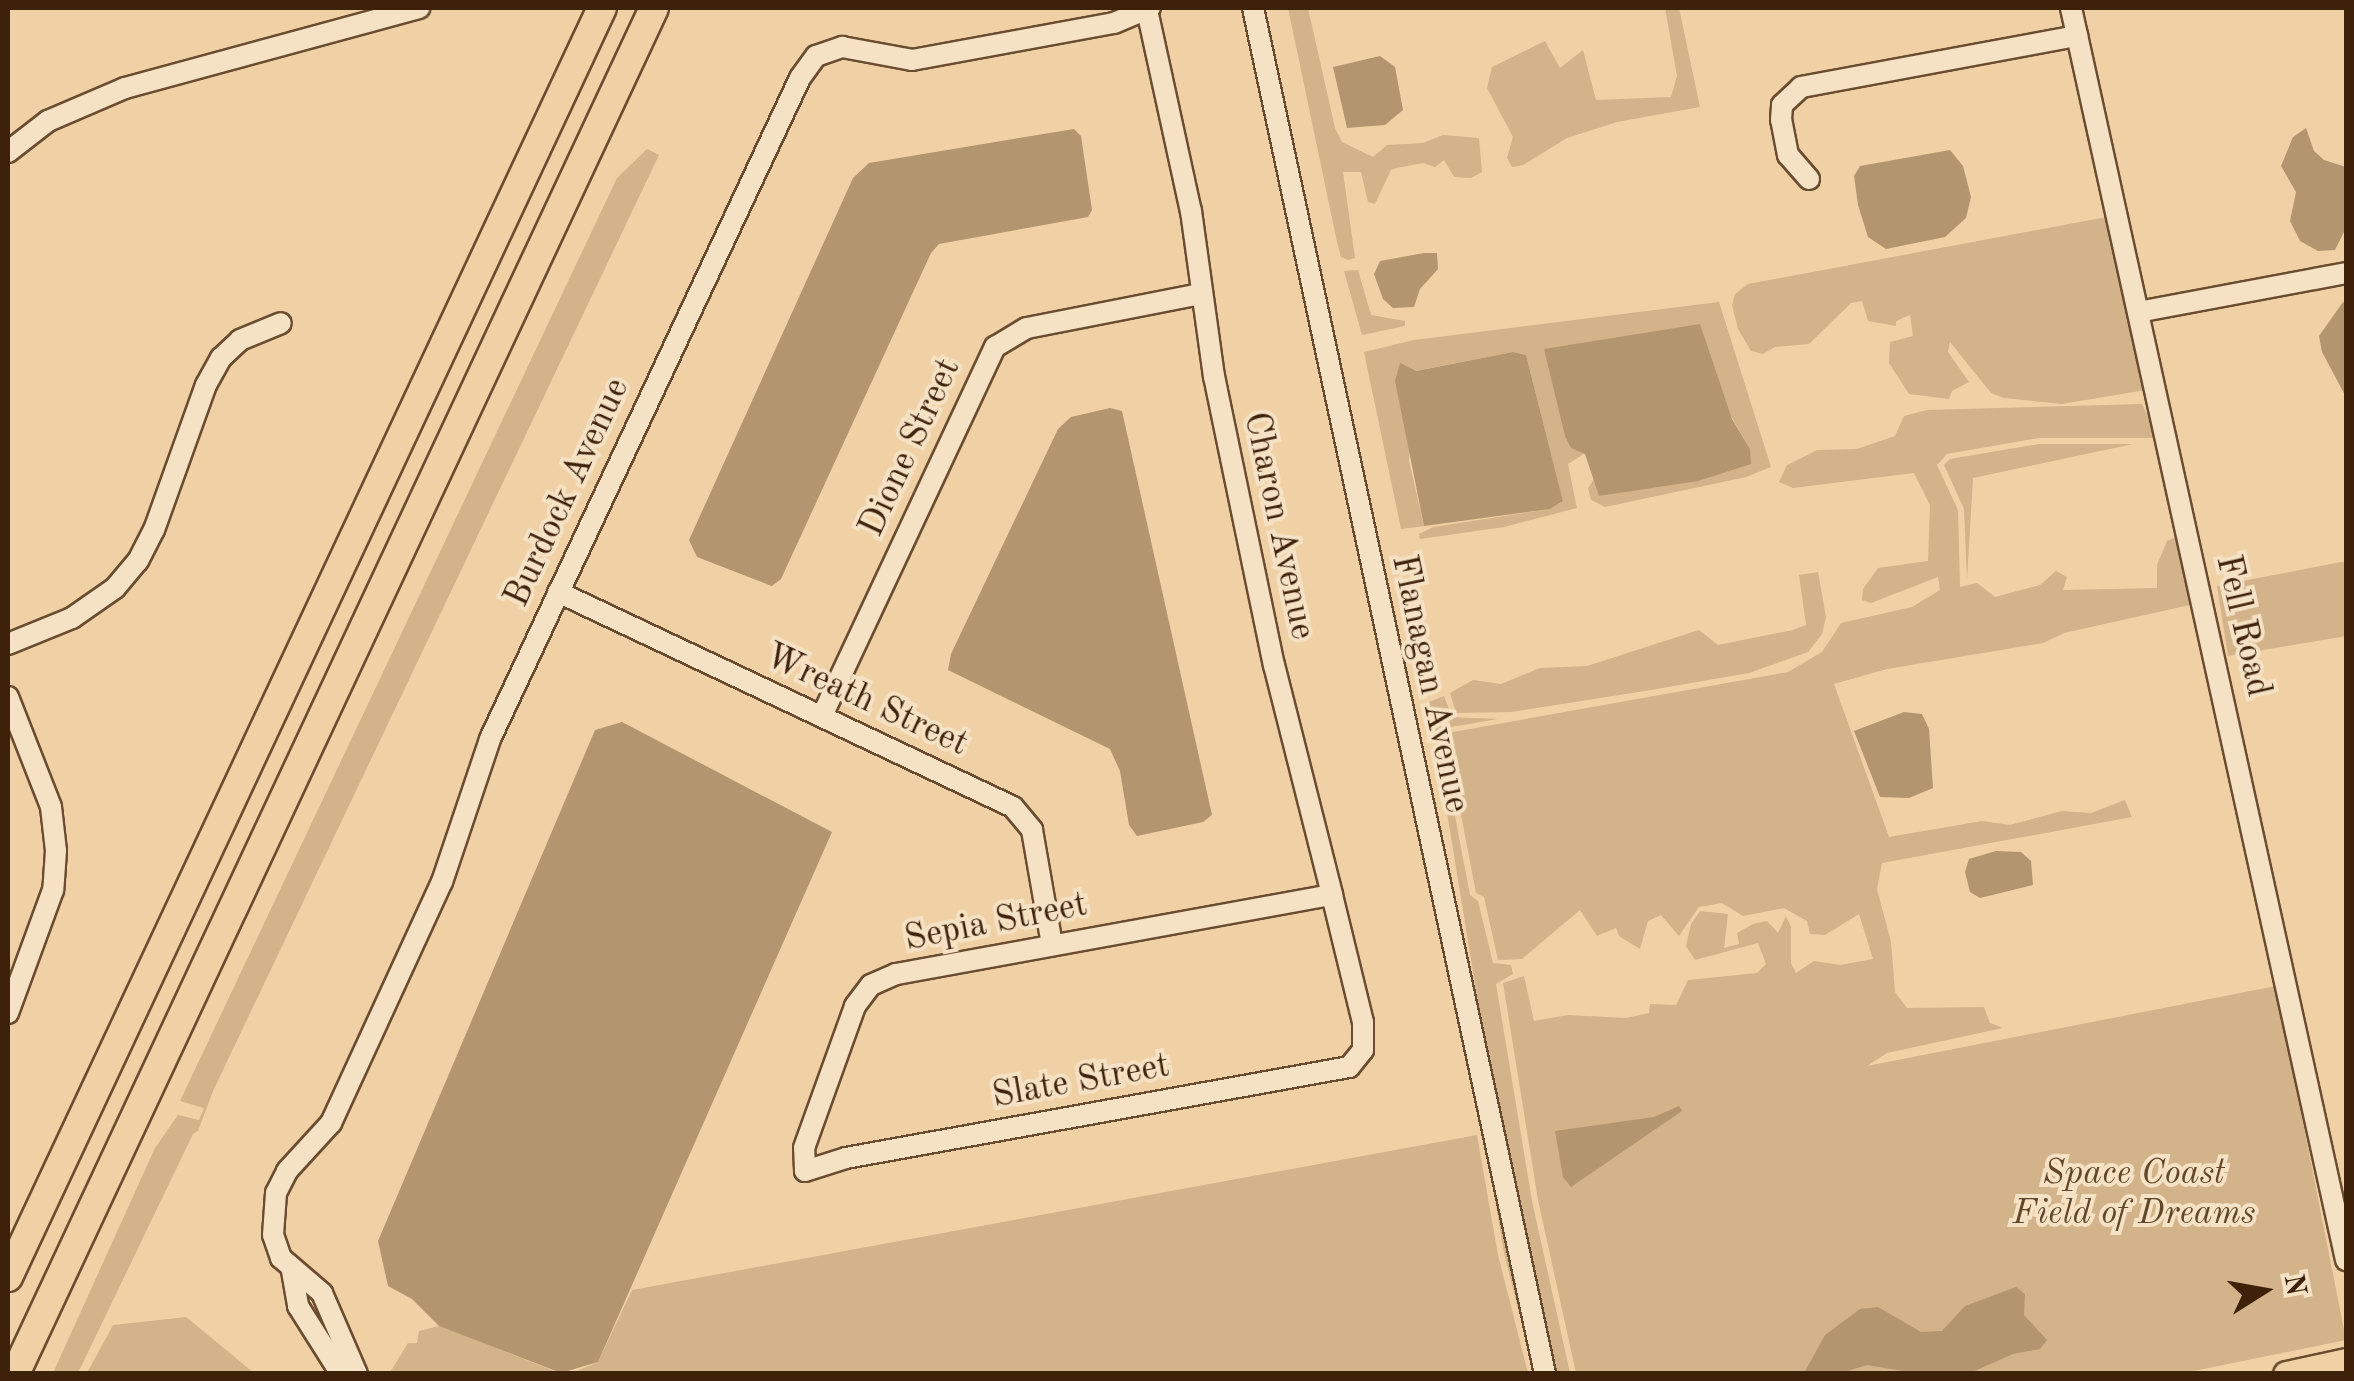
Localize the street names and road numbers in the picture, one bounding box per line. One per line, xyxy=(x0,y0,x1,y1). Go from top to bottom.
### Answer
street label: Dione Street xyxy=(851,352,971,544)
street label: Burdock Avenue xyxy=(497,372,639,614)
street label: Charon Avenue xyxy=(1233,408,1323,644)
street label: Flanagan Avenue xyxy=(1381,551,1477,817)
street label: Fell Road xyxy=(2205,551,2279,701)
street label: Wreath Street xyxy=(758,636,974,766)
street label: Sepia Street xyxy=(901,885,1091,961)
street label: Slate Street xyxy=(989,1046,1173,1118)

